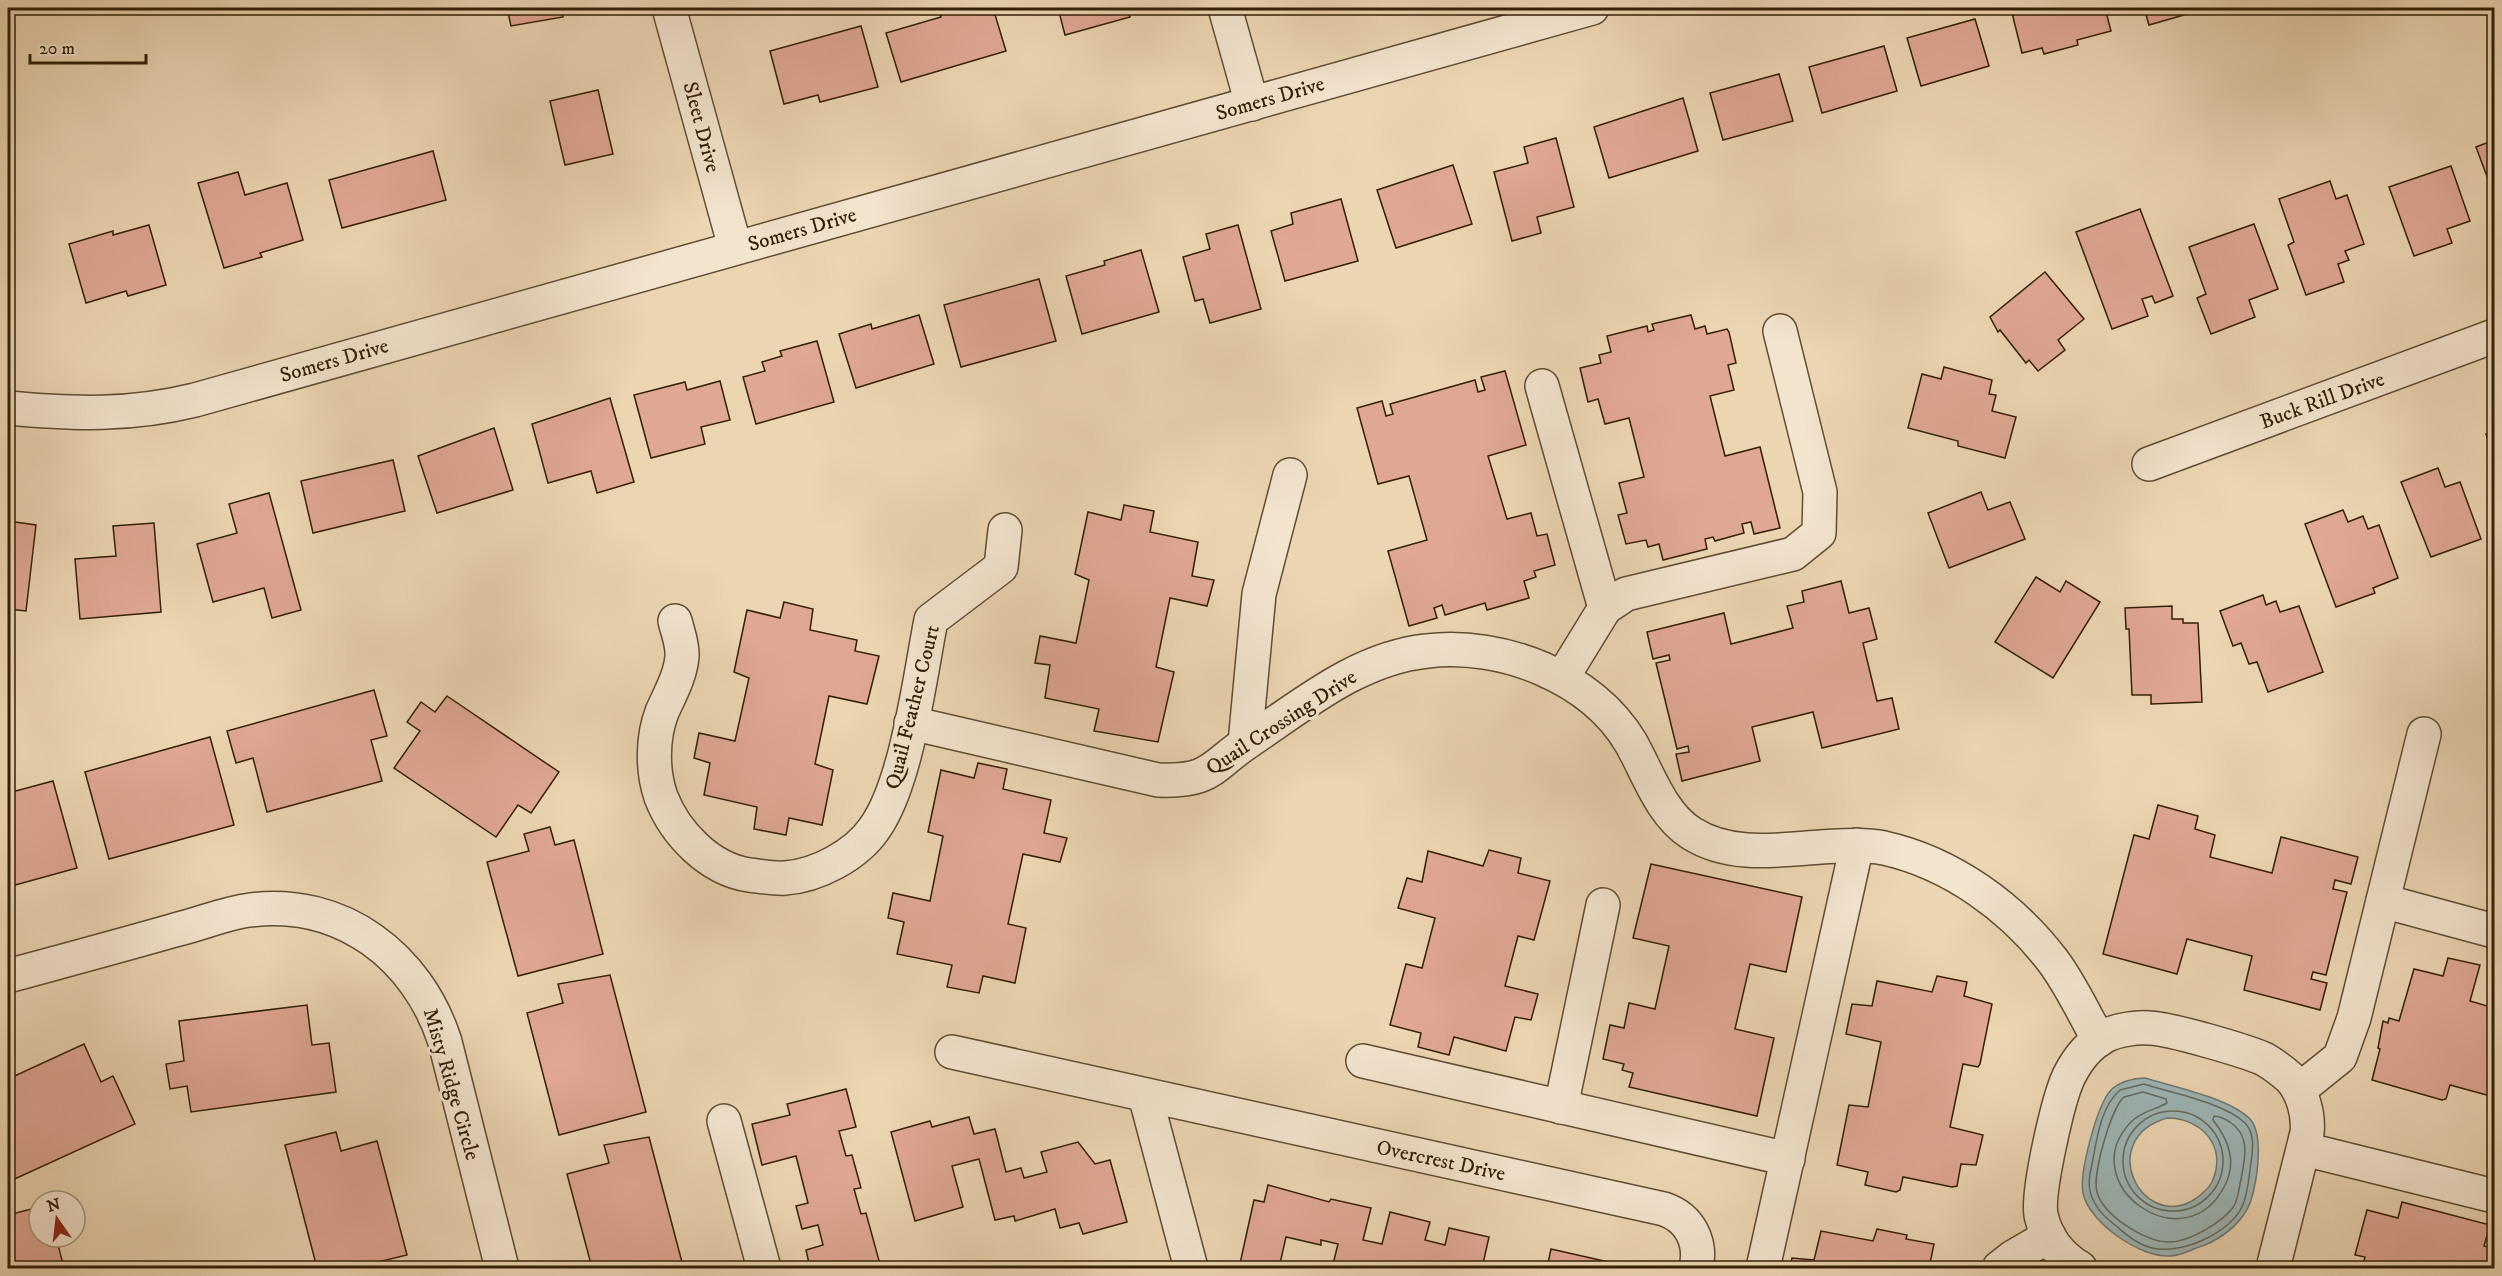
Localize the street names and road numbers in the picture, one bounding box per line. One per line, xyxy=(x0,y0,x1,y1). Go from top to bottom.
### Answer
street label: Somers Drive xyxy=(1213,71,1328,127)
street label: Sleet Drive xyxy=(676,79,726,176)
street label: Somers Drive xyxy=(745,202,860,258)
street label: Somers Drive xyxy=(277,333,392,389)
street label: Buck Rill Drive xyxy=(2257,366,2388,435)
street label: Quail Feather Court xyxy=(880,622,946,792)
street label: Quail Crossing Drive xyxy=(1201,664,1362,781)
street label: Misty Ridge Circle xyxy=(417,1005,485,1164)
street label: Overcrest Drive xyxy=(1374,1135,1508,1187)

